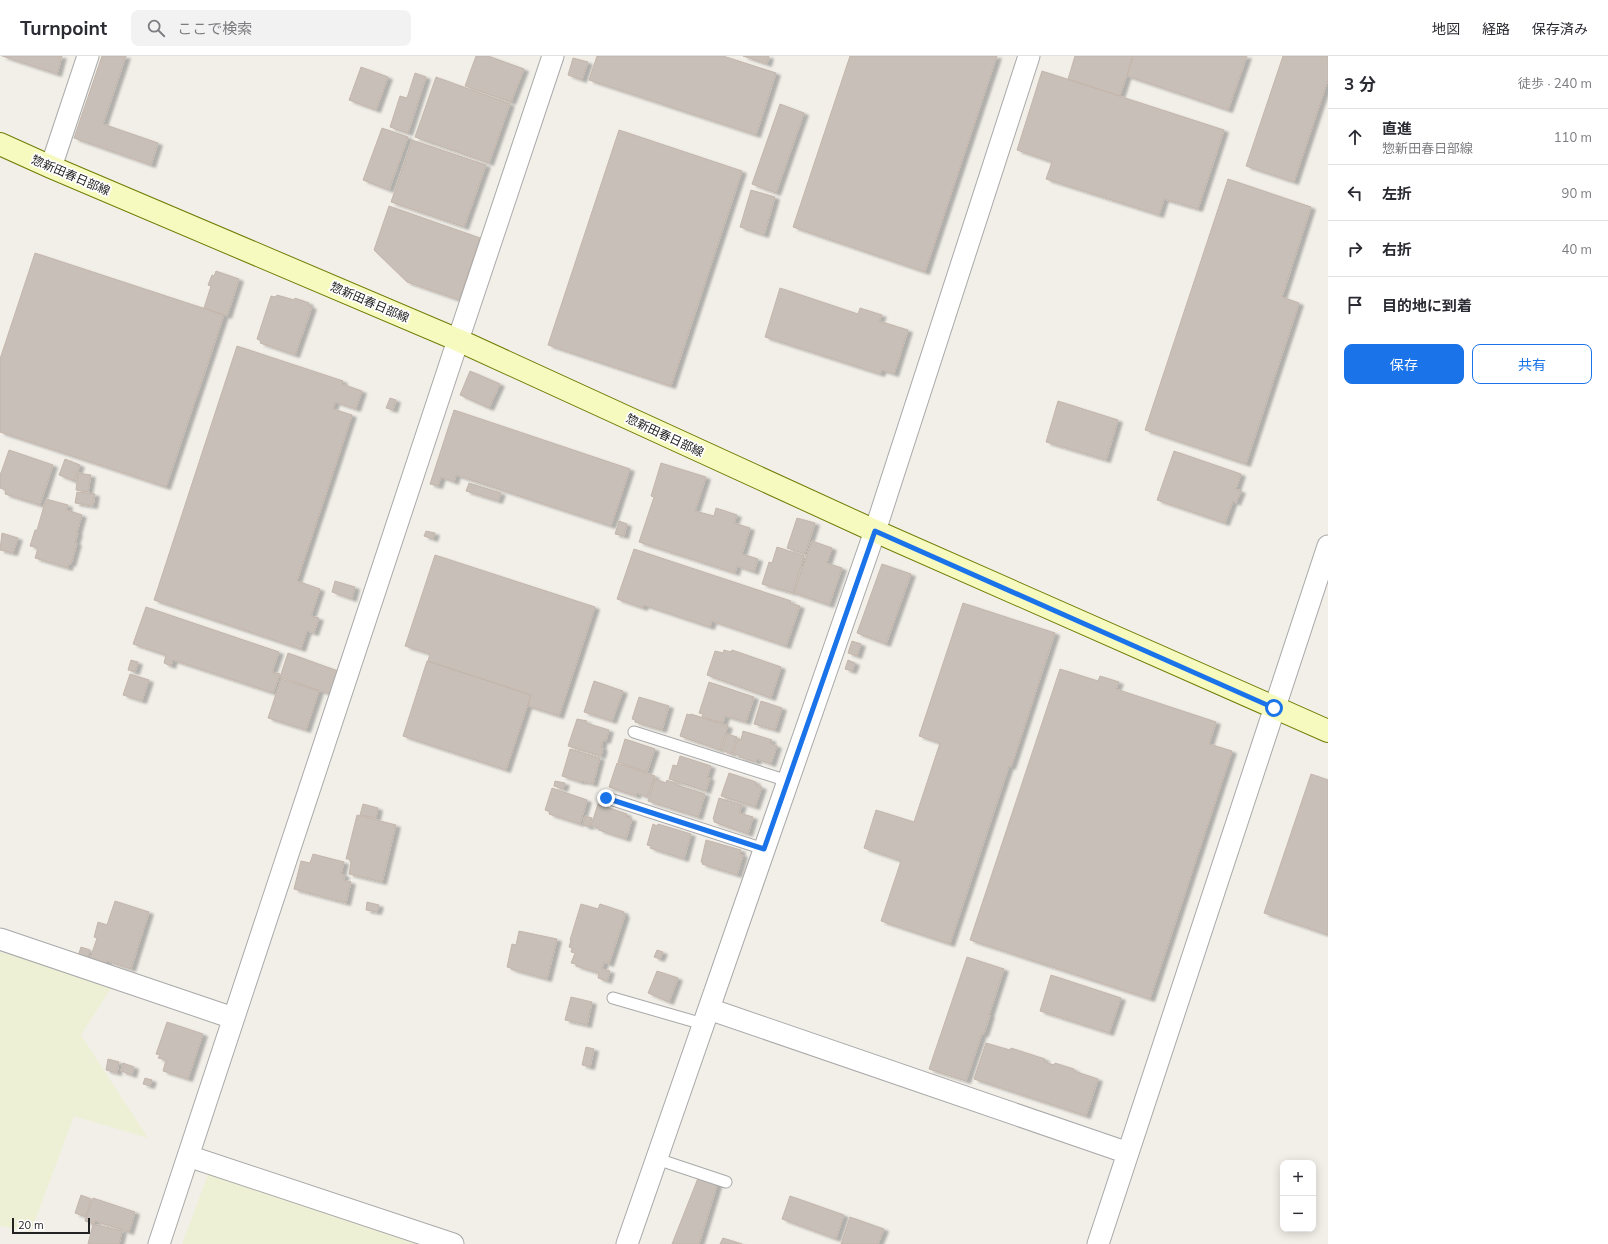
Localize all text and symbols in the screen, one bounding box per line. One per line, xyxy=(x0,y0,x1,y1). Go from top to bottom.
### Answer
search box xyxy=(131,10,411,46)
text: Turnpoint xyxy=(20,16,107,40)
icon: search xyxy=(145,17,167,39)
text: ここで検索 xyxy=(177,19,252,38)
text: 地図 xyxy=(1432,20,1460,38)
text: 経路 xyxy=(1482,20,1510,38)
text: 保存済み xyxy=(1532,20,1588,38)
text: 3 分 xyxy=(1344,73,1376,94)
text: 徒歩 · 240 m xyxy=(1518,75,1592,91)
text: 直進 xyxy=(1382,119,1412,138)
icon: ahead xyxy=(1344,126,1366,148)
text: 110 m xyxy=(1554,129,1592,145)
text: 惣新田春日部線 xyxy=(1382,140,1473,156)
street label: 惣新田春日部線 xyxy=(29,152,113,198)
icon: left xyxy=(1344,182,1366,204)
text: 左折 xyxy=(1382,184,1412,203)
text: 90 m xyxy=(1562,185,1592,201)
icon: right xyxy=(1344,238,1366,260)
text: 右折 xyxy=(1382,240,1412,259)
text: 40 m xyxy=(1562,241,1592,257)
street label: 惣新田春日部線 xyxy=(328,279,412,325)
icon: arrive xyxy=(1344,294,1366,316)
text: 目的地に到着 xyxy=(1382,296,1472,315)
button: 保存 xyxy=(1344,344,1464,384)
button: 共有 xyxy=(1472,344,1592,384)
street label: 惣新田春日部線 xyxy=(624,410,706,460)
route start xyxy=(1265,699,1283,717)
route end xyxy=(597,789,615,807)
map controls xyxy=(1280,1160,1316,1232)
button: + xyxy=(1280,1160,1316,1196)
button: − xyxy=(1280,1196,1316,1232)
scale bar xyxy=(12,1216,90,1235)
text: 20 m xyxy=(18,1218,44,1232)

